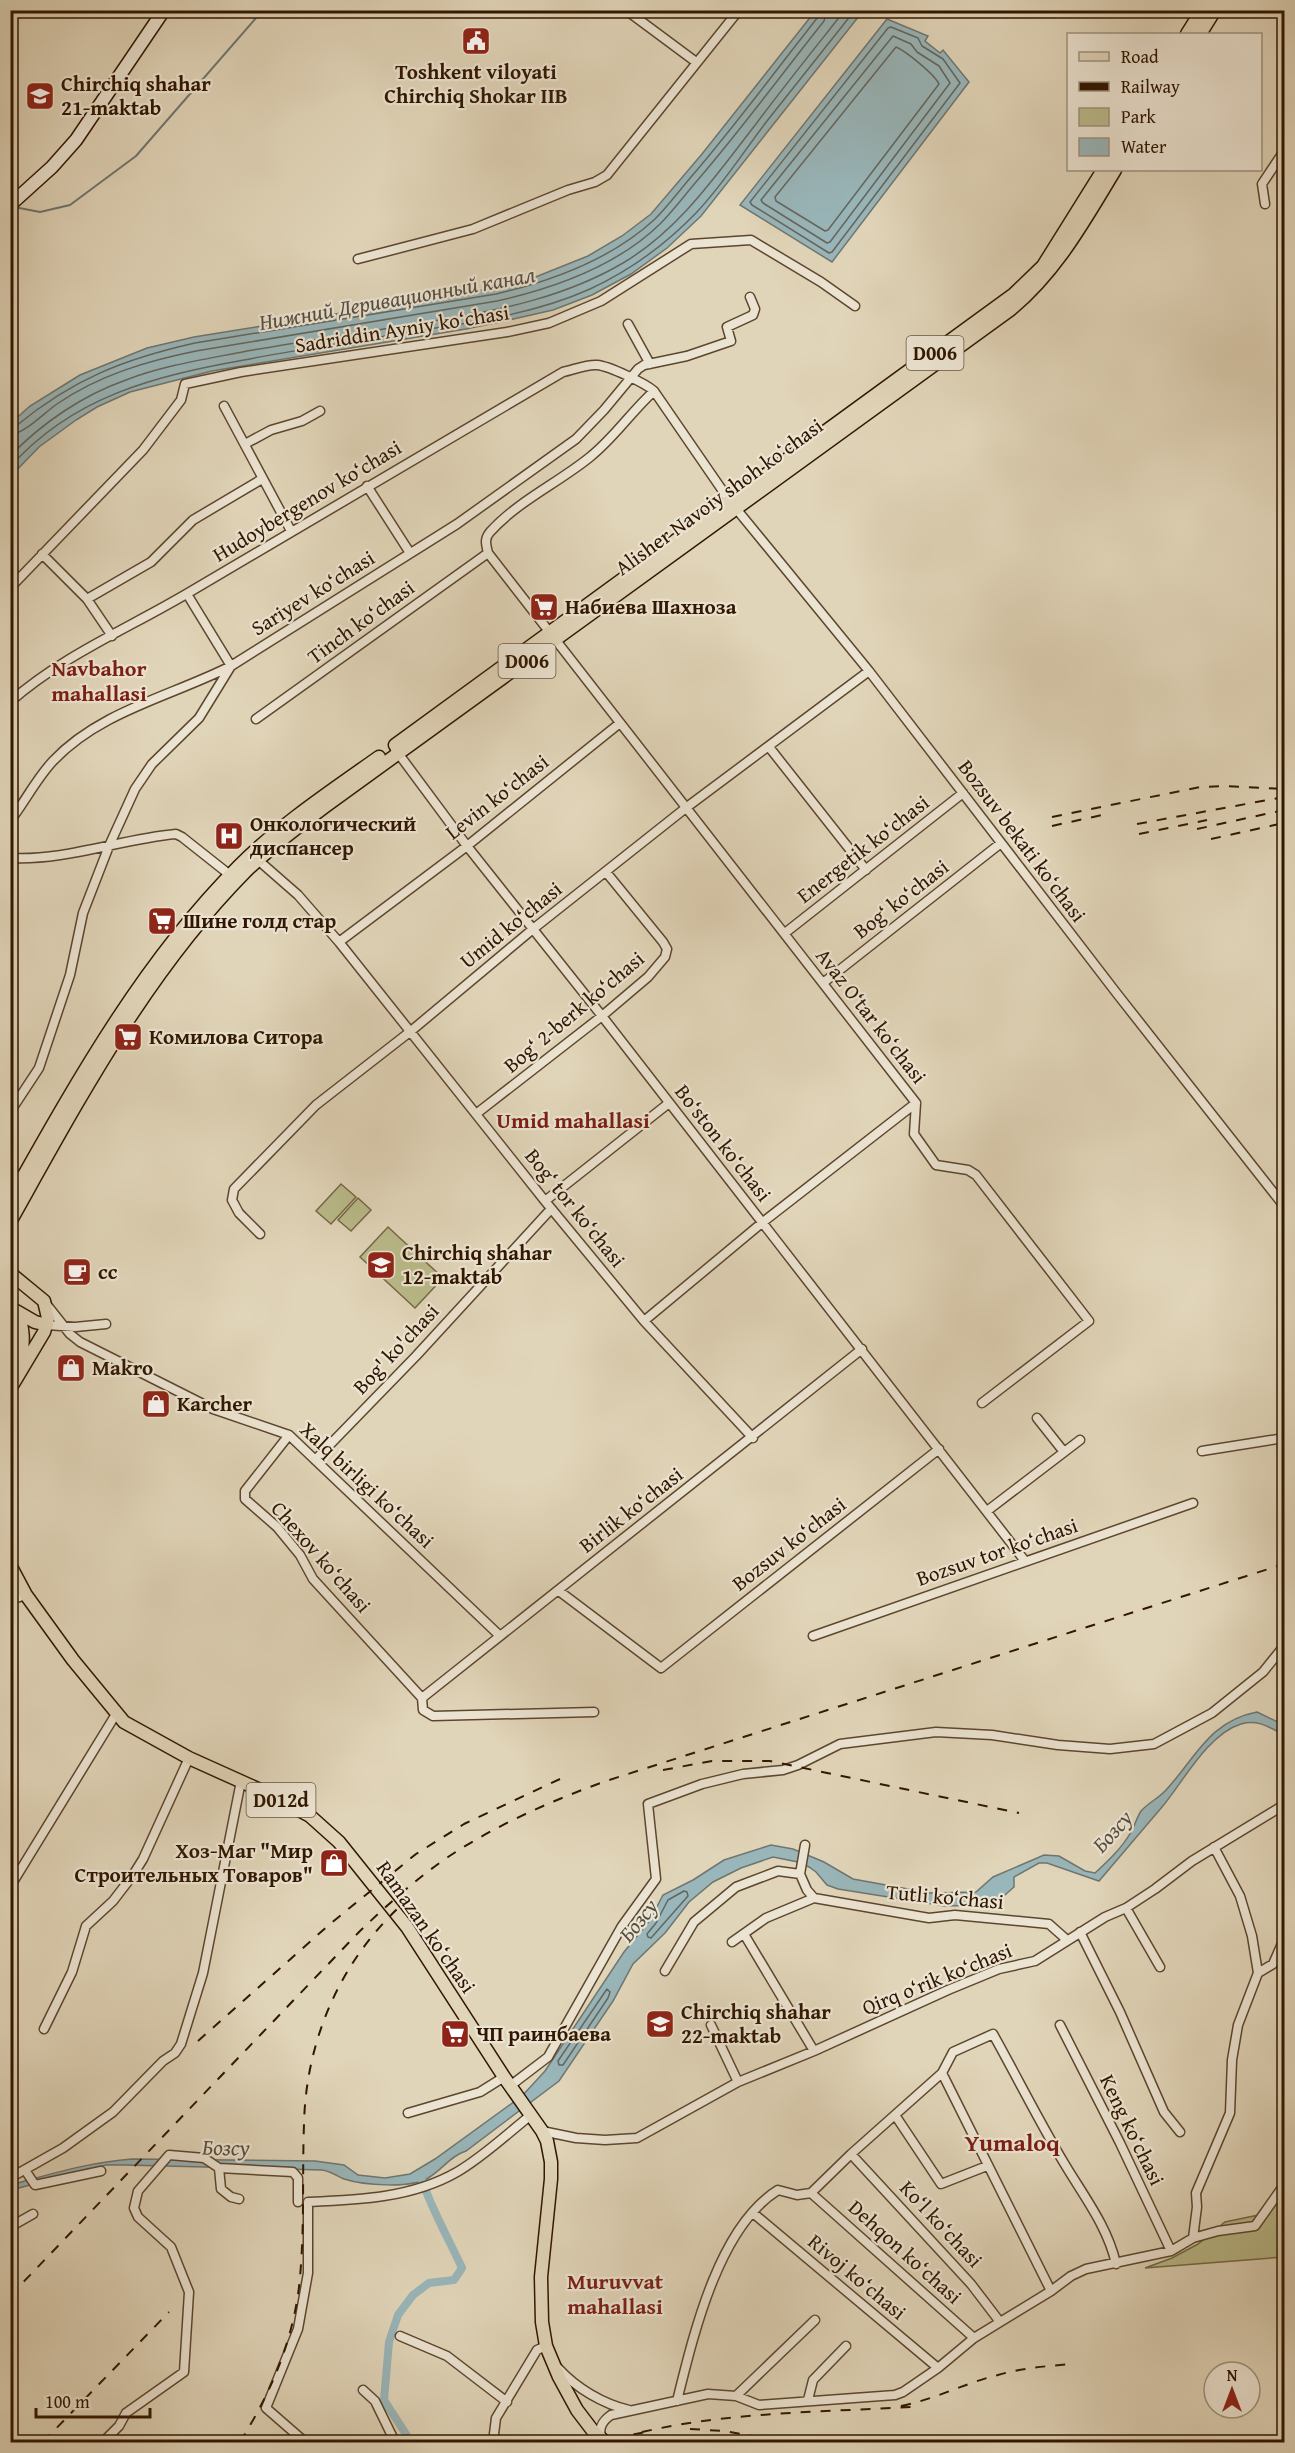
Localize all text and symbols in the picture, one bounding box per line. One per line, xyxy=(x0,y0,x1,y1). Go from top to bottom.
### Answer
public building icon: Toshkent viloyati Chirchiq Shokar IIB xyxy=(460,25,492,57)
legend xyxy=(1067,33,1262,171)
text: Road xyxy=(1121,43,1159,70)
place label: Toshkent viloyati Chirchiq Shokar IIB xyxy=(384,56,568,111)
place label: Chirchiq shahar 21-maktab xyxy=(61,68,211,123)
text: Railway xyxy=(1121,73,1180,100)
school or university icon: Chirchiq shahar 21-maktab xyxy=(24,80,56,112)
text: Park xyxy=(1121,103,1157,130)
text: Water xyxy=(1121,133,1167,160)
water label: Нижний Деривационный канал xyxy=(256,258,538,338)
street label: Sadriddin Ayniy ko‘chasi xyxy=(293,296,511,361)
road number: D006 xyxy=(906,336,964,370)
street label: Alisher Navoiy shoh koʻchasi xyxy=(608,410,829,583)
street label: Hudoybergenov ko‘chasi xyxy=(206,432,407,569)
street label: Sariyev ko‘chasi xyxy=(245,542,381,643)
street label: Tinch ko‘chasi xyxy=(301,572,421,671)
supermarket icon: Набиева Шахноза xyxy=(528,591,560,623)
place label: Набиева Шахноза xyxy=(565,591,737,622)
road number: D006 xyxy=(498,644,556,678)
district label: Navbahor mahallasi xyxy=(51,652,147,709)
street label: Levin ko‘chasi xyxy=(438,746,555,847)
street label: Bozsuv bekati ko‘chasi xyxy=(951,753,1094,929)
street label: Energetik ko‘chasi xyxy=(790,787,936,910)
place label: Онкологический диспансер xyxy=(250,808,416,863)
hospital icon: Онкологический диспансер xyxy=(213,820,245,852)
street label: Bog‘ ko‘chasi xyxy=(846,851,955,946)
street label: Umid ko‘chasi xyxy=(453,874,569,976)
supermarket icon: Шине голд стар xyxy=(146,905,178,937)
place label: Шине голд стар xyxy=(183,905,336,936)
street label: Avaz O‘tar ko‘chasi xyxy=(808,941,934,1090)
street label: Bog‘ 2-berk ko‘chasi xyxy=(496,943,651,1080)
supermarket icon: Комилова Ситора xyxy=(112,1021,144,1053)
place label: Комилова Ситора xyxy=(149,1021,324,1052)
street label: Bo‘ston ko‘chasi xyxy=(668,1077,779,1208)
district label: Umid mahallasi xyxy=(496,1104,650,1136)
street label: Bog‘ tor ko‘chasi xyxy=(518,1142,633,1274)
place label: Chirchiq shahar 12-maktab xyxy=(402,1237,552,1292)
school or university icon: Chirchiq shahar 12-maktab xyxy=(365,1249,397,1281)
cafe icon: cc xyxy=(61,1256,93,1288)
place label: cc xyxy=(98,1256,118,1287)
street label: Bog' ko'chasi xyxy=(345,1296,446,1401)
shop icon: Makro xyxy=(55,1352,87,1384)
place label: Makro xyxy=(92,1352,153,1383)
shop icon: Karcher xyxy=(140,1388,172,1420)
place label: Karcher xyxy=(177,1388,252,1419)
street label: Xalq birligi ko‘chasi xyxy=(293,1414,441,1555)
street label: Birlik ko‘chasi xyxy=(572,1459,689,1560)
street label: Bozsuv ko‘chasi xyxy=(725,1489,852,1598)
street label: Chexov ko‘chasi xyxy=(264,1494,379,1619)
street label: Bozsuv tor ko‘chasi xyxy=(912,1509,1082,1594)
road number: D012d xyxy=(246,1783,316,1817)
water label: Бозсу xyxy=(1084,1803,1140,1859)
place label: Хоз-Маг "Мир Строительных Товаров" xyxy=(75,1835,313,1890)
shop icon: Хоз-Маг "Мир Строительных Товаров" xyxy=(318,1847,350,1879)
street label: Ramazan ko‘chasi xyxy=(369,1854,484,1999)
street label: Tutli ko‘chasi xyxy=(885,1876,1005,1917)
water label: Бозсу xyxy=(611,1891,665,1949)
street label: Qirq o‘rik ko‘chasi xyxy=(857,1934,1016,2023)
place label: Chirchiq shahar 22-maktab xyxy=(681,1996,831,2051)
school or university icon: Chirchiq shahar 22-maktab xyxy=(644,2008,676,2040)
supermarket icon: ЧП раинбаева xyxy=(439,2018,471,2050)
place label: ЧП раинбаева xyxy=(476,2018,611,2049)
street label: Keng ko‘chasi xyxy=(1092,2069,1173,2191)
district label: Yumaloq xyxy=(964,2125,1060,2160)
water label: Бозсу xyxy=(202,2131,250,2163)
street label: Ko‘l ko‘chasi xyxy=(893,2173,990,2274)
street label: Dehqon ko‘chasi xyxy=(842,2192,969,2311)
street label: Rivoj ko‘chasi xyxy=(801,2226,913,2327)
district label: Muruvvat mahallasi xyxy=(567,2265,664,2322)
north arrow xyxy=(1202,2360,1262,2420)
text: N xyxy=(1227,2363,1238,2387)
scale bar xyxy=(36,2381,150,2419)
text: 100 m xyxy=(45,2388,90,2415)

